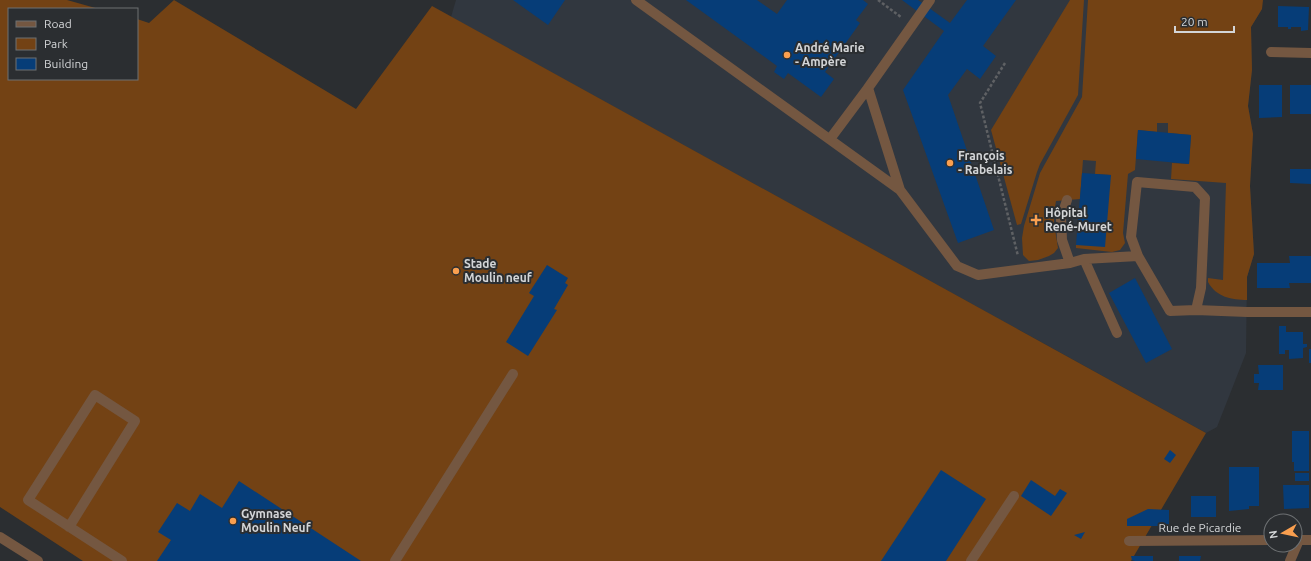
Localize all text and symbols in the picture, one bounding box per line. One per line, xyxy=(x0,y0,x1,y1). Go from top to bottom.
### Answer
legend xyxy=(8,8,138,80)
scale bar xyxy=(1175,8,1234,34)
text: 20 m xyxy=(1181,15,1208,28)
text: Road xyxy=(44,17,72,30)
text: Park xyxy=(44,37,68,50)
place label: André Marie - Ampère xyxy=(795,41,865,68)
marker: André Marie - Ampère xyxy=(782,50,792,60)
text: Building xyxy=(44,57,88,70)
place label: François - Rabelais xyxy=(958,149,1013,176)
marker: François - Rabelais xyxy=(945,158,955,168)
place label: Hôpital René-Muret xyxy=(1045,206,1112,233)
marker: Hôpital René-Muret xyxy=(1030,214,1042,226)
place label: Stade Moulin neuf xyxy=(464,257,533,284)
marker: Stade Moulin neuf xyxy=(451,266,461,276)
place label: Gymnase Moulin Neuf xyxy=(241,507,312,534)
north arrow xyxy=(1263,513,1303,553)
marker: Gymnase Moulin Neuf xyxy=(228,516,238,526)
street label: Rue de Picardie xyxy=(1159,521,1242,534)
text: N xyxy=(1267,530,1280,540)

